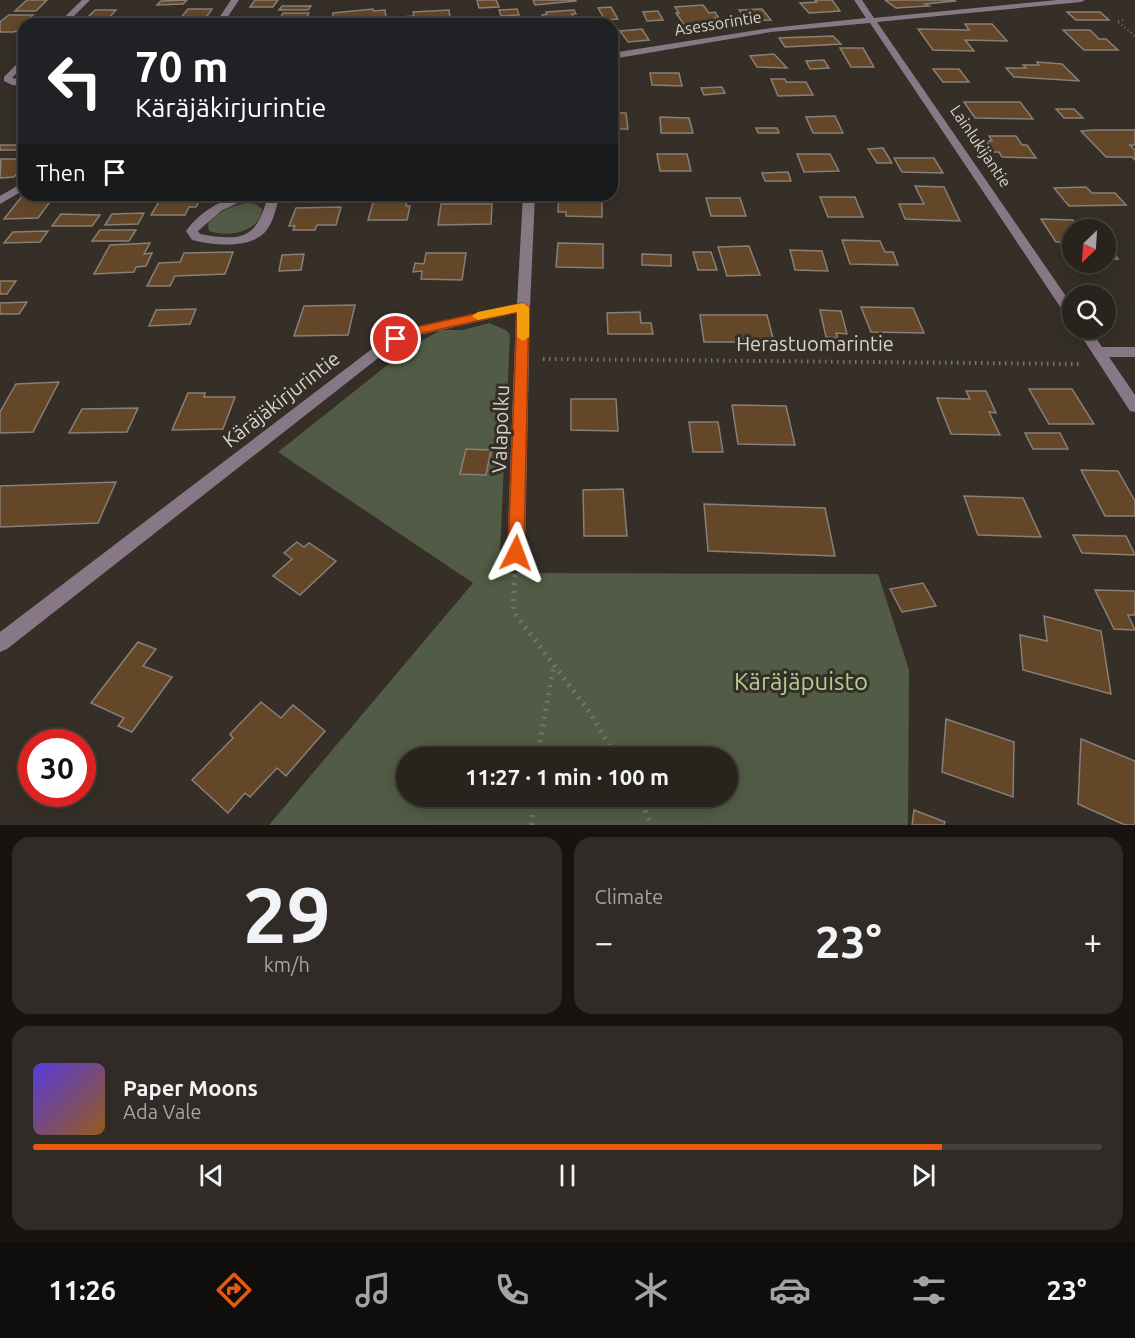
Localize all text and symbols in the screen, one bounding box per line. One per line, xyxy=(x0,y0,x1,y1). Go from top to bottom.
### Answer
street label: Asessorintie xyxy=(673,7,763,39)
icon: left xyxy=(36,42,114,120)
text: 70 m xyxy=(135,43,229,90)
text: Käräjäkirjurintie xyxy=(135,92,327,122)
street label: Lainlukijantie xyxy=(947,102,1015,190)
icon: arrive xyxy=(98,156,131,189)
text: Then xyxy=(36,160,86,185)
north arrow xyxy=(1062,219,1116,273)
map controls xyxy=(1062,219,1116,339)
button: search xyxy=(1062,285,1116,339)
pin xyxy=(370,313,421,364)
icon: arrive xyxy=(379,322,412,355)
street label: Herastuomarintie xyxy=(736,332,894,355)
street label: Käräjäkirjurintie xyxy=(218,346,344,452)
street label: Valapolku xyxy=(487,384,513,474)
position arrow xyxy=(484,521,548,585)
park label: Käräjäpuisto xyxy=(734,668,868,695)
speed limit sign: 30 xyxy=(18,729,96,807)
text: 11:27 · 1 min · 100 m xyxy=(465,764,669,789)
text: 29 xyxy=(243,870,331,958)
text: Climate xyxy=(595,885,663,908)
text: 23° xyxy=(815,916,882,967)
text: − xyxy=(595,923,613,960)
text: + xyxy=(1083,923,1102,960)
text: km/h xyxy=(264,953,310,976)
text: Paper Moons xyxy=(123,1075,258,1100)
text: Ada Vale xyxy=(123,1100,201,1123)
icon: previous xyxy=(195,1159,228,1192)
icon: pause xyxy=(551,1159,584,1192)
icon: next xyxy=(907,1159,940,1192)
icon: directions xyxy=(213,1269,255,1311)
icon: music xyxy=(352,1269,394,1311)
icon: phone xyxy=(491,1269,533,1311)
icon: climate xyxy=(630,1269,672,1311)
icon: car xyxy=(769,1269,811,1311)
icon: filters xyxy=(908,1269,950,1311)
text: 11:26 xyxy=(48,1275,116,1305)
text: 23° xyxy=(1046,1275,1086,1305)

